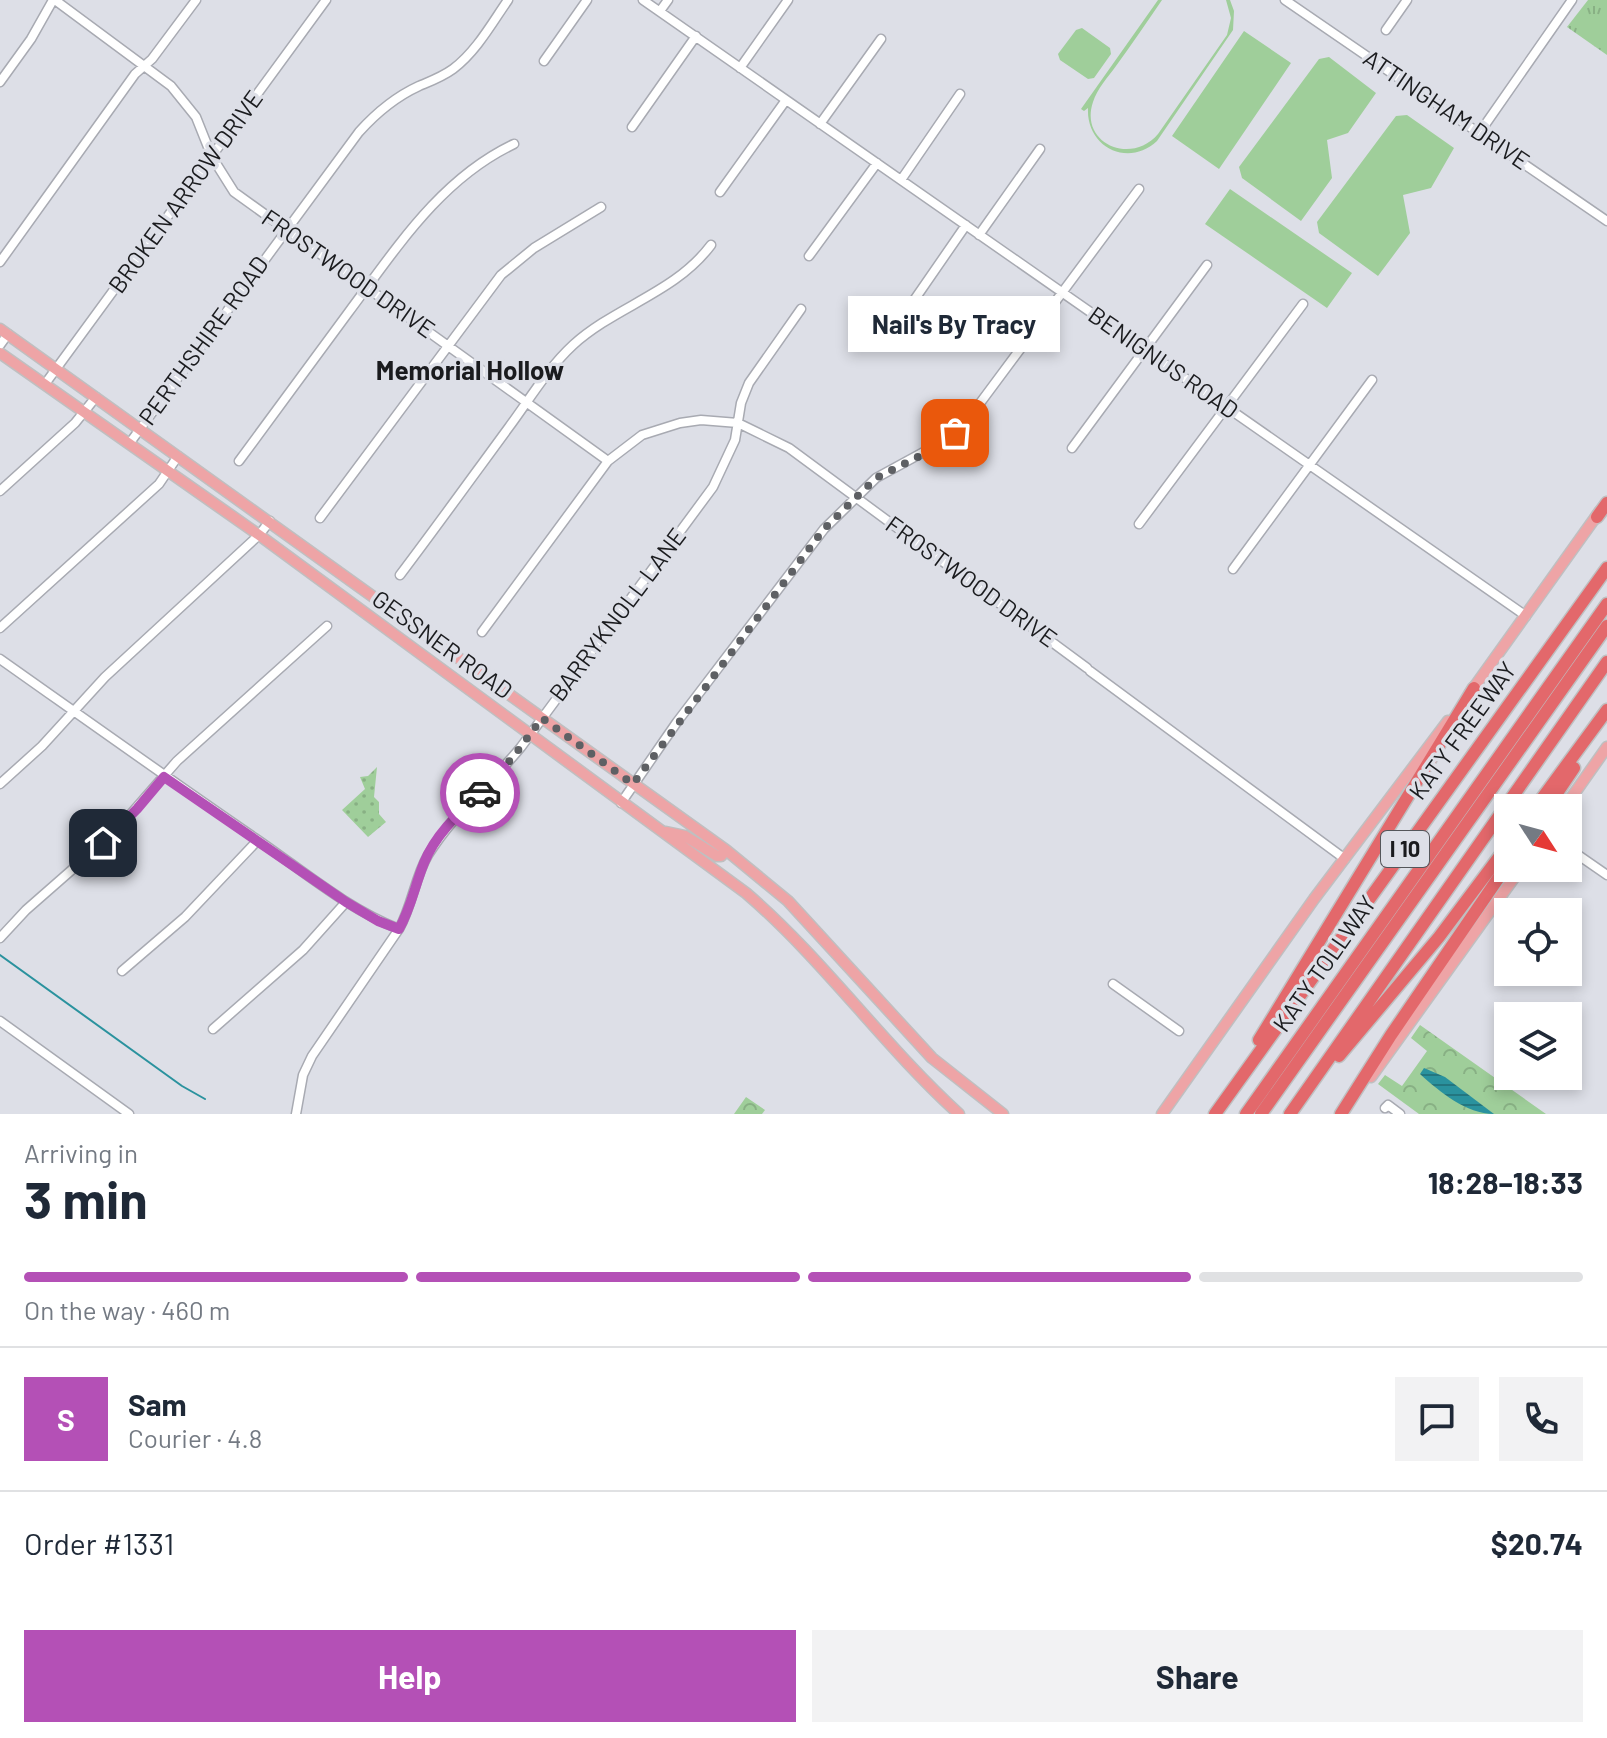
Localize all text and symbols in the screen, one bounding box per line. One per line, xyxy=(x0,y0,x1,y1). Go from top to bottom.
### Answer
street label: ATTINGHAM DRIVE xyxy=(1358,43,1535,175)
street label: BROKEN ARROW DRIVE xyxy=(101,84,268,298)
street label: FROSTWOOD DRIVE xyxy=(257,202,441,343)
street label: PERTHSHIRE ROAD xyxy=(132,250,274,430)
callout: Nail's By Tracy xyxy=(849,297,1061,353)
street label: BENIGNUS ROAD xyxy=(1083,299,1244,424)
text: Nail's By Tracy xyxy=(872,308,1036,339)
district label: Memorial Hollow xyxy=(376,354,564,385)
pin xyxy=(921,399,989,467)
icon: bag xyxy=(933,411,977,455)
street label: FROSTWOOD DRIVE xyxy=(881,509,1063,653)
street label: BARRYKNOLL LANE xyxy=(542,522,691,706)
street label: GESSNER ROAD xyxy=(367,583,519,704)
street label: KATY FREEWAY xyxy=(1402,656,1522,805)
courier xyxy=(440,753,520,833)
icon: car xyxy=(458,771,502,815)
north arrow xyxy=(1494,794,1582,882)
map controls xyxy=(1494,794,1582,1090)
pin xyxy=(69,809,137,877)
icon: home xyxy=(81,821,125,865)
road number: I 10 xyxy=(1381,831,1429,867)
street label: KATY TOLLWAY xyxy=(1266,889,1381,1037)
button: locate xyxy=(1494,898,1582,986)
button: layers xyxy=(1494,1002,1582,1090)
text: Arriving in xyxy=(24,1137,138,1168)
text: 18:28–18:33 xyxy=(1428,1164,1583,1200)
text: 3 min xyxy=(24,1167,148,1229)
text: On the way · 460 m xyxy=(24,1294,230,1325)
button: chat xyxy=(1395,1377,1479,1461)
button: phone xyxy=(1499,1377,1583,1461)
text: Sam xyxy=(128,1386,187,1422)
text: S xyxy=(57,1401,75,1437)
text: Courier · 4.8 xyxy=(128,1422,262,1453)
text: Order #1331 xyxy=(24,1525,174,1561)
text: $20.74 xyxy=(1491,1525,1583,1561)
button: Help xyxy=(24,1630,796,1722)
button: Share xyxy=(812,1630,1583,1722)

